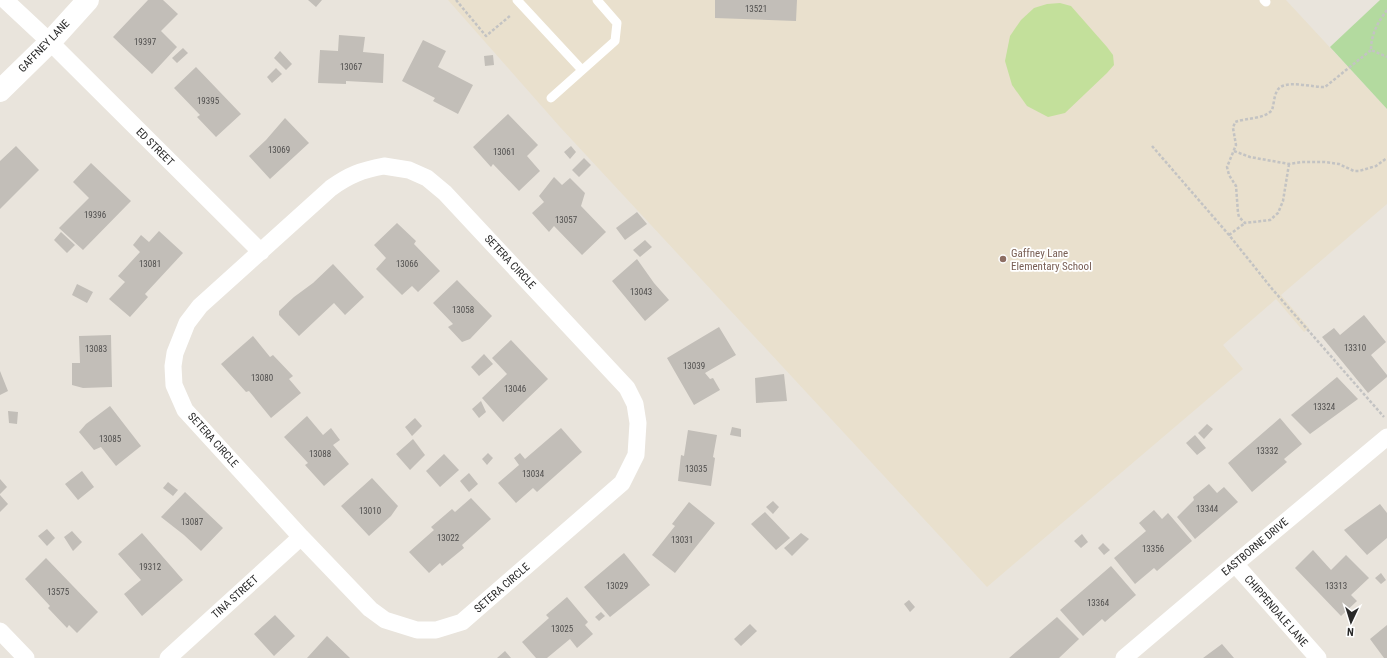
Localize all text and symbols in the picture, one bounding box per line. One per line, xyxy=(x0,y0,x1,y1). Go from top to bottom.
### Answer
house number: 13521 xyxy=(745,4,767,14)
street label: GAFFNEY LANE xyxy=(16,17,73,75)
house number: 19397 xyxy=(134,37,157,47)
house number: 13067 xyxy=(340,62,363,72)
house number: 19395 xyxy=(197,96,220,106)
street label: ED STREET xyxy=(133,125,177,169)
house number: 13069 xyxy=(268,145,290,155)
house number: 13061 xyxy=(493,147,515,157)
house number: 19396 xyxy=(84,210,106,220)
house number: 13057 xyxy=(555,215,578,225)
street label: SETERA CIRCLE xyxy=(482,232,539,292)
place label: Gaffney Lane Elementary School xyxy=(1011,247,1092,273)
marker: Gaffney Lane Elementary School xyxy=(998,254,1008,264)
house number: 13081 xyxy=(139,259,161,269)
house number: 13066 xyxy=(396,259,418,269)
house number: 13043 xyxy=(630,287,652,297)
house number: 13058 xyxy=(452,305,474,315)
house number: 13310 xyxy=(1344,343,1366,353)
house number: 13083 xyxy=(85,344,107,354)
house number: 13039 xyxy=(683,361,705,371)
house number: 13080 xyxy=(251,373,273,383)
house number: 13046 xyxy=(504,384,526,394)
house number: 13324 xyxy=(1313,402,1336,412)
street label: SETERA CIRCLE xyxy=(185,410,241,470)
house number: 13085 xyxy=(99,434,122,444)
house number: 13332 xyxy=(1256,446,1279,456)
house number: 13088 xyxy=(309,449,331,459)
house number: 13035 xyxy=(685,464,708,474)
house number: 13034 xyxy=(522,469,545,479)
house number: 13344 xyxy=(1196,504,1219,514)
house number: 13010 xyxy=(359,506,381,516)
street label: EASTBORNE DRIVE xyxy=(1219,515,1291,579)
house number: 13087 xyxy=(181,517,204,527)
house number: 13022 xyxy=(437,533,460,543)
house number: 13031 xyxy=(671,535,693,545)
house number: 13356 xyxy=(1142,544,1164,554)
street label: SETERA CIRCLE xyxy=(472,560,533,616)
house number: 19312 xyxy=(139,562,162,572)
street label: TINA STREET xyxy=(209,572,261,621)
street label: CHIPPENDALE LANE xyxy=(1242,573,1311,650)
house number: 13029 xyxy=(606,581,628,591)
house number: 13313 xyxy=(1325,581,1347,591)
house number: 13575 xyxy=(47,587,70,597)
house number: 13364 xyxy=(1087,598,1110,608)
north arrow xyxy=(1331,602,1371,642)
house number: 13025 xyxy=(551,624,574,634)
text: N xyxy=(1346,625,1354,638)

